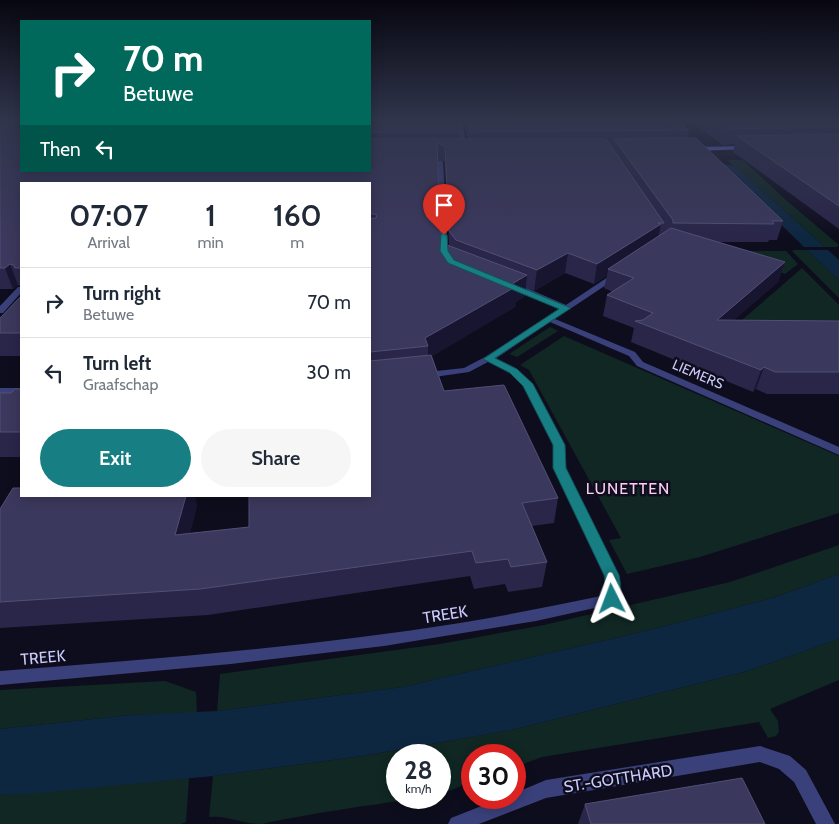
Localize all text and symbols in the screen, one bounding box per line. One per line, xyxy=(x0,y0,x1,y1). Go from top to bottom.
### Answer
text: 70 m xyxy=(123,37,204,80)
icon: right xyxy=(40,40,105,105)
text: Betuwe xyxy=(123,80,193,107)
icon: left xyxy=(91,135,119,163)
text: Then xyxy=(40,138,81,161)
pin xyxy=(423,184,465,235)
icon: arrive xyxy=(430,191,458,219)
text: 07:07 xyxy=(69,197,148,234)
text: 1 xyxy=(205,197,216,234)
text: 160 xyxy=(273,197,322,234)
text: Arrival xyxy=(87,233,130,252)
text: min xyxy=(197,233,224,252)
text: m xyxy=(290,233,304,252)
text: Turn right xyxy=(83,282,161,305)
icon: right xyxy=(40,289,68,317)
text: 70 m xyxy=(307,291,351,314)
text: Betuwe xyxy=(83,305,134,324)
text: Turn left xyxy=(83,352,151,375)
street label: LIEMERS xyxy=(670,355,726,393)
icon: left xyxy=(40,359,68,387)
text: 30 m xyxy=(307,361,351,384)
text: Graafschap xyxy=(83,375,158,394)
button: Exit xyxy=(40,429,191,487)
button: Share xyxy=(201,429,351,487)
district label: LUNETTEN xyxy=(586,479,670,498)
position arrow xyxy=(585,572,637,624)
street label: TREEK xyxy=(421,602,469,627)
street label: TREEK xyxy=(20,646,66,669)
speed limit sign: 30 xyxy=(461,744,526,809)
text: 28 xyxy=(404,755,433,785)
street label: ST.-GOTTHARD xyxy=(563,761,674,796)
text: km/h xyxy=(405,781,432,796)

